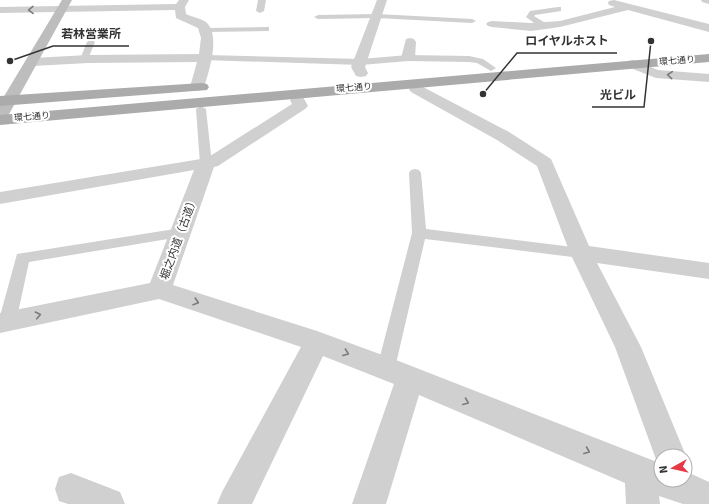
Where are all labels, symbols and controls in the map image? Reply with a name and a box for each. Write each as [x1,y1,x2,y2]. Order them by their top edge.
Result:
one-way arrow [28,6,34,14]
callout: 若林営業所 [53,22,129,46]
text: 若林営業所 [61,27,121,42]
callout: ロイヤルホスト [517,29,617,53]
text: ロイヤルホスト [525,34,609,49]
street label: 環七通り [659,54,695,68]
one-way arrow [667,71,673,80]
street label: 環七通り [336,81,372,95]
callout: 光ビル [592,83,644,107]
text: 光ビル [600,88,636,103]
street label: 環七通り [14,110,50,124]
street label: 堀之内道（古道） [158,194,200,282]
one-way arrow [193,297,200,306]
one-way arrow [35,311,41,320]
one-way arrow [342,349,349,357]
one-way arrow [463,397,470,405]
one-way arrow [582,446,590,454]
north arrow [653,448,693,488]
text: N [657,465,671,474]

